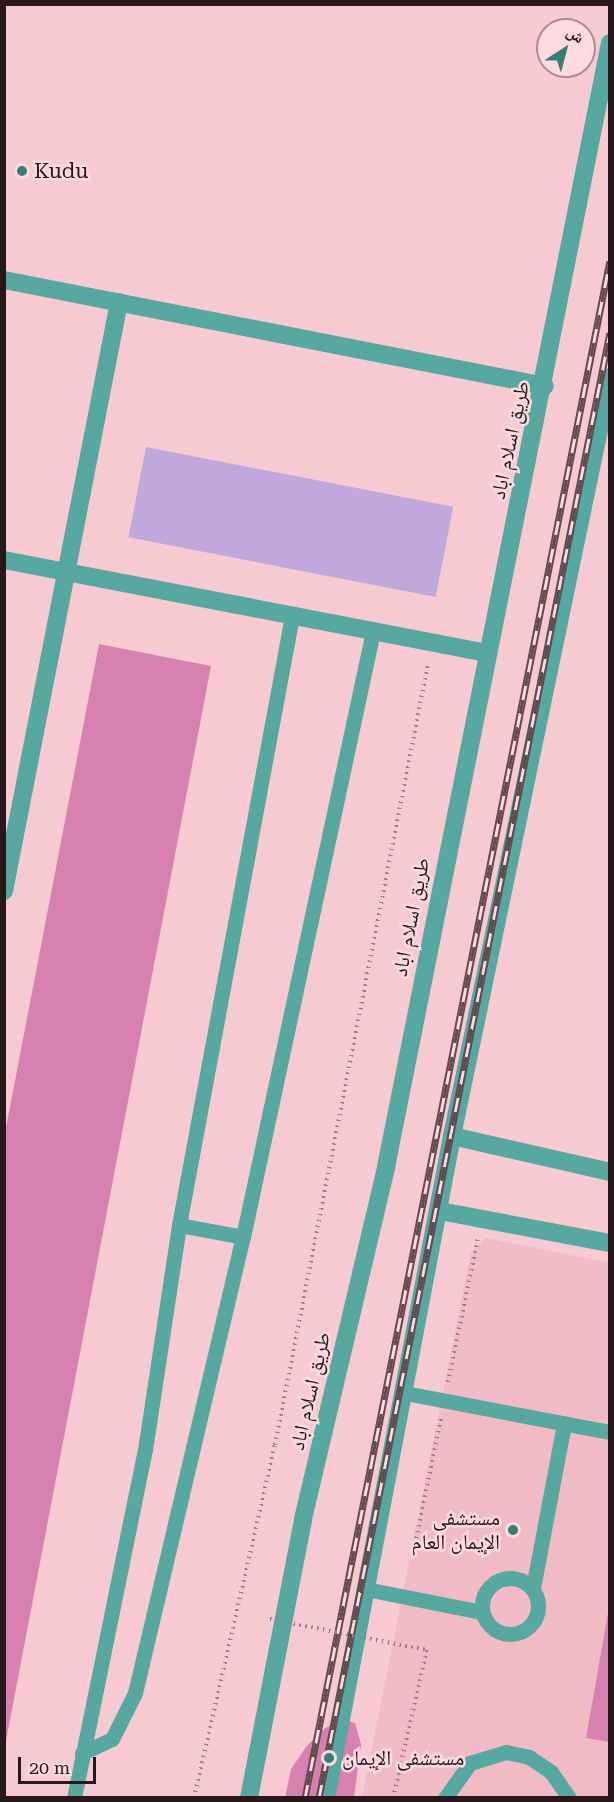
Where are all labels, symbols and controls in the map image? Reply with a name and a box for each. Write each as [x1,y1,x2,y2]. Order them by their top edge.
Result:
north arrow [536,18,596,78]
text: ش [563,22,588,47]
place label: Kudu [34,158,88,184]
marker: Kudu [15,164,29,178]
street label: طريق اسلام اباد [485,379,535,501]
street label: طريق اسلام اباد [387,856,435,978]
street label: طريق اسلام اباد [284,1330,336,1452]
place label: مستشفى الإيمان العام [412,1505,500,1555]
marker: مستشفى الإيمان العام [504,1521,522,1539]
scale bar [21,1745,99,1783]
place label: مستشفى الإيمان [342,1745,464,1771]
marker: مستشفى الإيمان [320,1749,338,1767]
text: 20 m [29,1757,70,1778]

